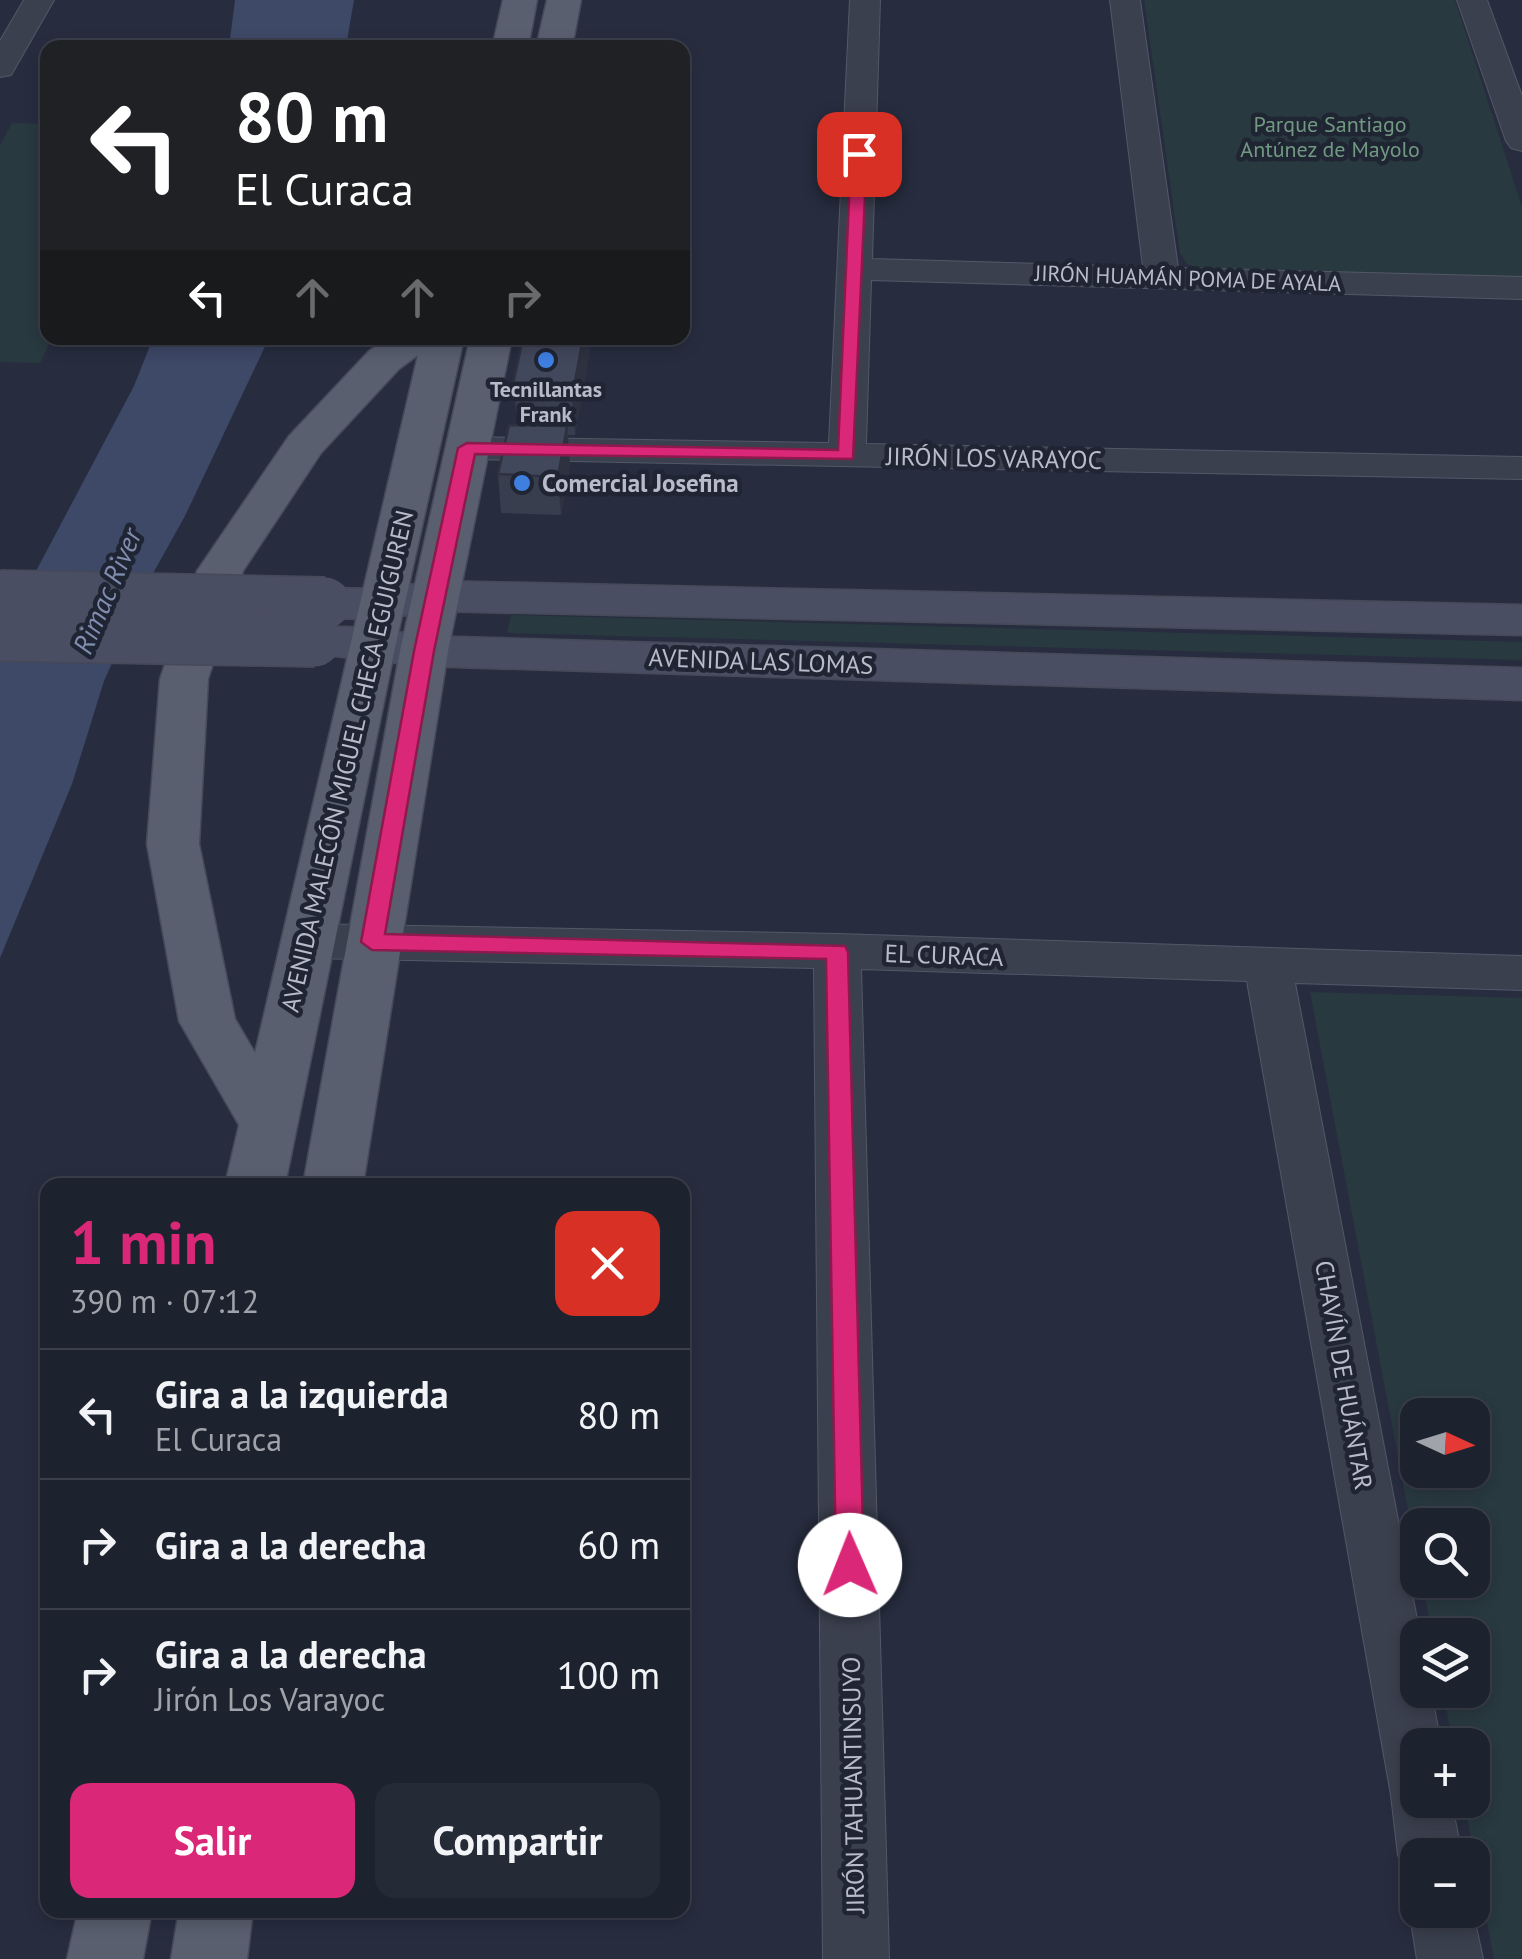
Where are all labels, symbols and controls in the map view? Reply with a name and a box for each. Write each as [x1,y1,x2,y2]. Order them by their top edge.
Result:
text: 80 m [235,71,388,161]
icon: left [70,80,200,210]
park label: Parque Santiago Antúnez de Mayolo [1240,110,1420,163]
pin [817,112,902,197]
icon: arrive [832,127,887,182]
text: El Curaca [235,159,414,217]
street label: JIRÓN HUAMÁN POMA DE AYALA [1033,259,1342,297]
icon: left [180,270,235,325]
icon: ahead [285,270,340,325]
icon: ahead [390,270,445,325]
icon: right [495,270,550,325]
marker: Tecnillantas Frank [535,349,557,371]
place label: Tecnillantas Frank [490,375,602,428]
street label: JIRÓN LOS VARAYOC [885,440,1102,476]
place label: Comercial Josefina [542,467,739,499]
marker: Comercial Josefina [511,472,533,494]
street label: AVENIDA MALECÓN MIGUEL CHECA EGUIGUREN [274,507,420,1015]
water label: Rimac River [64,521,150,659]
street label: AVENIDA LAS LOMAS [648,641,874,681]
street label: EL CURACA [884,937,1004,973]
text: 1 min [70,1203,216,1281]
button: close [555,1211,660,1316]
street label: CHAVÍN DE HUÁNTAR [1308,1258,1380,1492]
text: 390 m · 07:12 [70,1280,259,1322]
text: Gira a la izquierda [155,1369,449,1418]
icon: left [70,1387,125,1442]
text: 80 m [578,1390,660,1439]
north arrow [1400,1398,1490,1488]
map controls [1400,1398,1490,1928]
text: El Curaca [155,1418,282,1460]
button: search [1400,1508,1490,1598]
position arrow [798,1513,902,1617]
icon: right [70,1517,125,1572]
text: Gira a la derecha [155,1520,427,1569]
text: 60 m [578,1520,660,1569]
button: layers [1400,1618,1490,1708]
text: Gira a la derecha [155,1629,427,1678]
icon: right [70,1647,125,1702]
text: 100 m [557,1650,660,1699]
street label: JIRÓN TAHUANTINSUYO [835,1656,871,1915]
text: Jirón Los Varayoc [155,1678,385,1720]
button: + [1400,1728,1490,1818]
button: Salir [70,1783,355,1898]
button: Compartir [375,1783,660,1898]
button: − [1400,1838,1490,1928]

